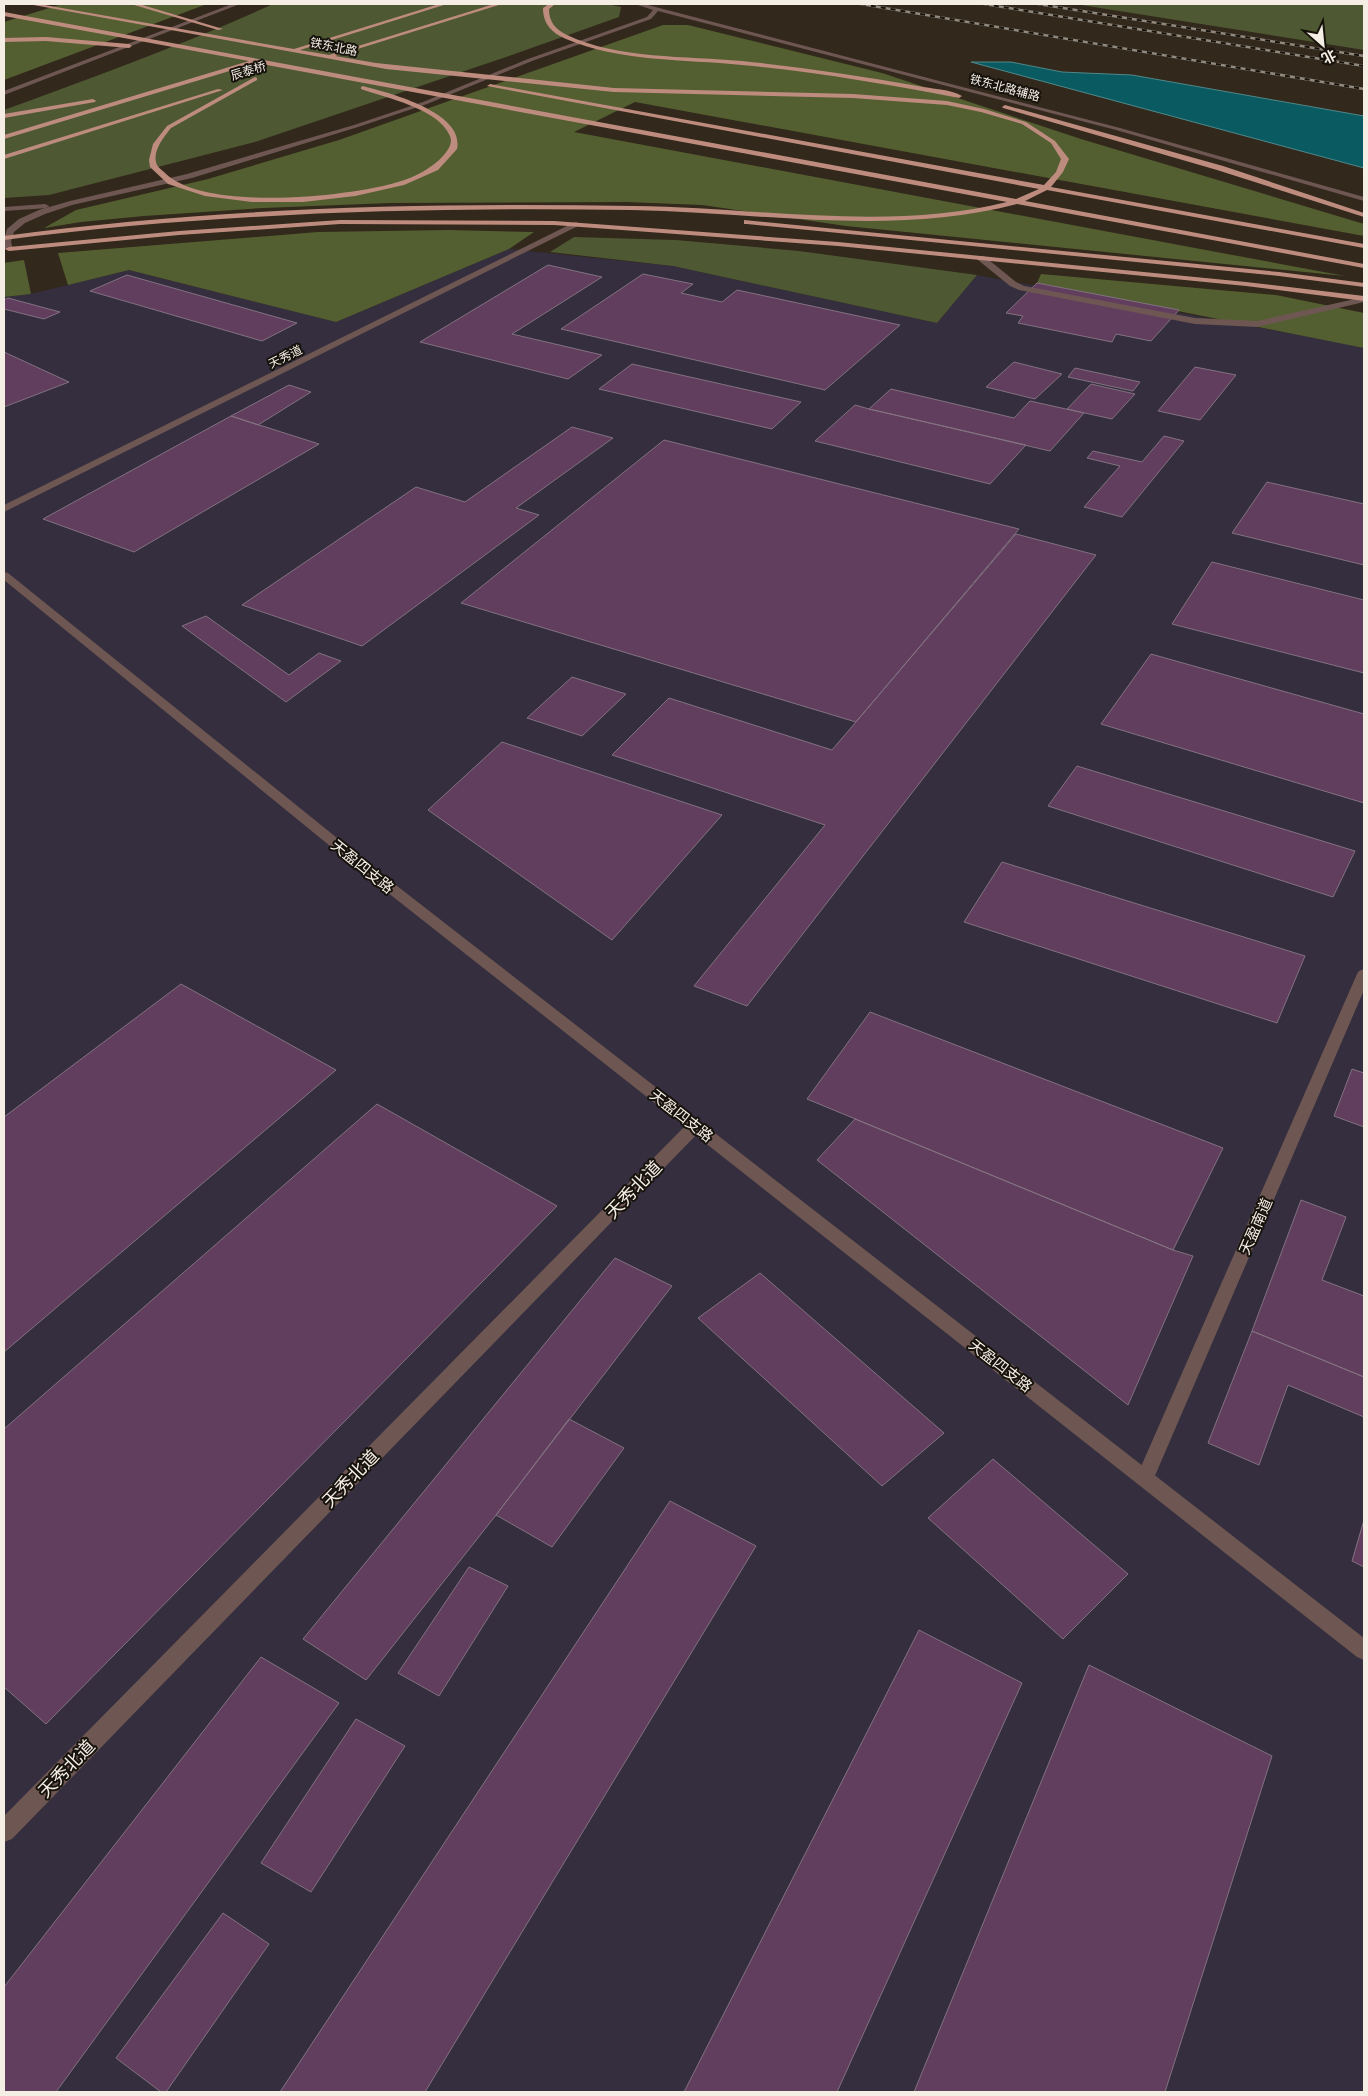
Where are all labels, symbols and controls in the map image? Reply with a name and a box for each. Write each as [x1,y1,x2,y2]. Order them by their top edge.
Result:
north arrow [1298,20,1348,70]
street label: 铁东北路 [309,35,359,57]
text: 北 [1319,46,1339,68]
street label: 辰泰桥 [229,58,267,82]
street label: 铁东北路辅路 [968,71,1042,103]
street label: 天秀道 [266,342,304,370]
street label: 天盈四支路 [328,835,398,897]
street label: 天盈四支路 [647,1085,717,1145]
street label: 天秀北道 [600,1155,666,1223]
street label: 天盈南道 [1235,1195,1275,1257]
street label: 天盈四支路 [966,1335,1036,1395]
street label: 天秀北道 [317,1444,383,1512]
street label: 天秀北道 [33,1734,99,1802]

